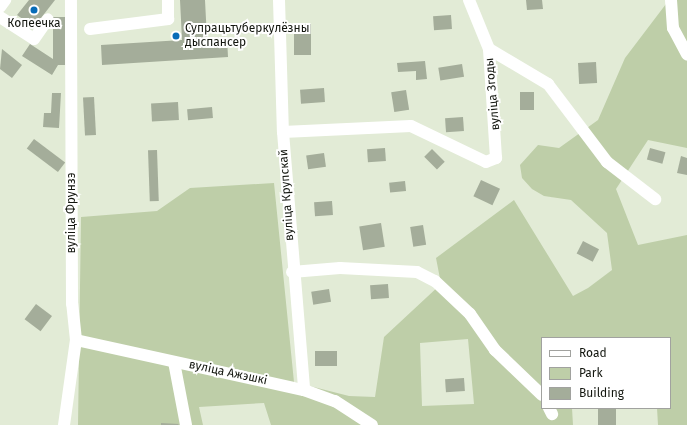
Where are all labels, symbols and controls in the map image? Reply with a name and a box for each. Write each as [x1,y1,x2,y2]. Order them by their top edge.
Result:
marker: Копеечка [29,5,39,15]
place label: Копеечка [7,17,61,31]
place label: Супрацьтуберкулёзны дыспансер [185,22,309,50]
marker: Супрацьтуберкулёзны дыспансер [170,30,182,42]
street label: вуліца Згоды [483,57,503,131]
street label: вуліца Крупскай [277,149,297,241]
street label: вуліца Фрунзэ [65,173,79,253]
legend [541,337,671,409]
text: Road [579,346,607,360]
street label: вуліца Ажэшкі [187,358,269,388]
text: Park [579,366,603,380]
text: Building [579,386,624,400]

